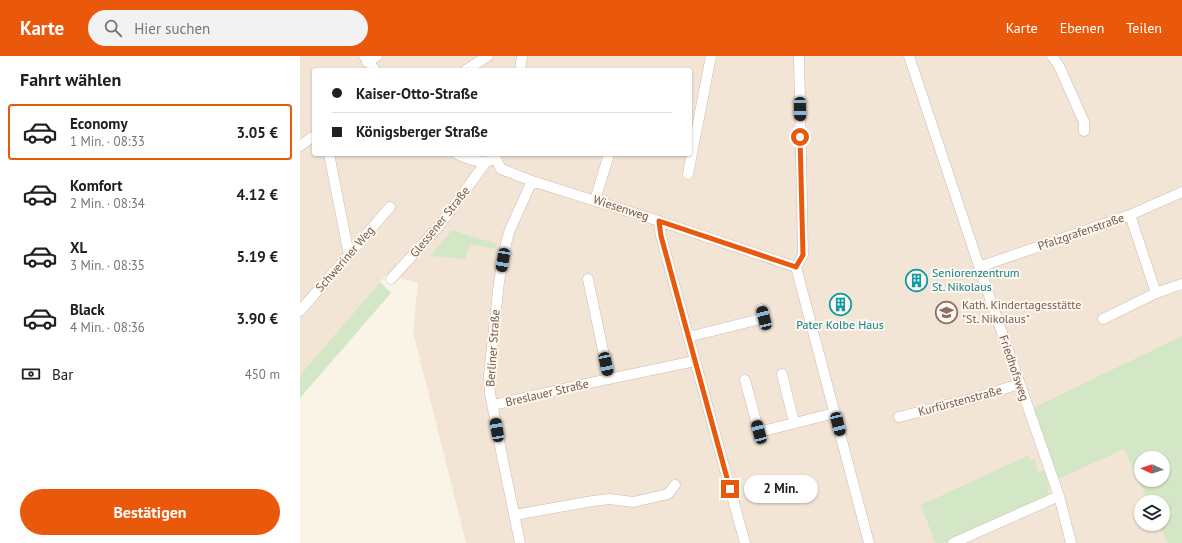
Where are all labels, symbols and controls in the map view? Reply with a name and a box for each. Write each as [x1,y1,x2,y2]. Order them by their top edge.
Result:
search box [88,10,368,46]
text: Karte [20,16,64,40]
icon: search [102,17,124,39]
text: Hier suchen [134,19,210,38]
text: Karte [1006,19,1038,37]
text: Ebenen [1060,19,1104,37]
text: Teilen [1126,19,1162,37]
text: Fahrt wählen [20,68,121,91]
text: Kaiser-Otto-Straße [356,84,478,103]
car [794,97,806,121]
icon: car [22,114,58,150]
text: Economy [70,114,128,133]
text: Königsberger Straße [356,122,488,141]
text: 3.05 € [236,123,278,142]
route start [791,128,809,146]
text: 1 Min. · 08:33 [70,133,145,150]
icon: car [22,176,58,212]
text: Komfort [70,176,122,195]
street label: Glessener Straße [406,183,473,260]
text: 4.12 € [236,185,278,204]
street label: Wiesenweg [591,191,651,224]
text: 2 Min. · 08:34 [70,195,145,212]
street label: Pfalzgrafenstraße [1036,210,1126,253]
street label: Schweriner Weg [312,223,377,295]
icon: car [22,238,58,274]
text: XL [70,238,87,257]
text: 5.19 € [236,247,278,266]
car [495,247,511,273]
text: 3 Min. · 08:35 [70,257,145,274]
place label: Seniorenzentrum St. Nikolaus [932,265,1020,294]
building icon: Seniorenzentrum St. Nikolaus [903,267,929,293]
building icon: Pater Kolbe Haus [827,291,853,317]
place label: Kath. Kindertagesstätte "St. Nikolaus" [962,297,1081,326]
school or university icon: Kath. Kindertagesstätte "St. Nikolaus" [933,299,959,325]
icon: car [22,300,58,336]
text: Black [70,300,105,319]
car [755,305,773,331]
text: 3.90 € [236,309,278,328]
street label: Berliner Straße [482,309,503,387]
place label: Pater Kolbe Haus [796,317,884,332]
text: 4 Min. · 08:36 [70,319,145,336]
street label: Friedhofsweg [996,333,1033,403]
car [598,351,614,377]
icon: cash [20,363,42,385]
text: Bar [52,365,73,384]
text: 450 m [245,366,280,383]
street label: Breslauer Straße [504,376,590,409]
street label: Kurfürstenstraße [916,382,1003,419]
car [829,411,847,437]
car [489,417,505,443]
car [750,419,768,445]
north arrow [1134,451,1170,487]
map controls [1134,451,1170,531]
callout: 2 Min. [744,475,818,503]
route end [721,480,739,498]
text: 2 Min. [764,480,798,497]
button: Bestätigen [20,489,280,535]
button: layers [1134,495,1170,531]

